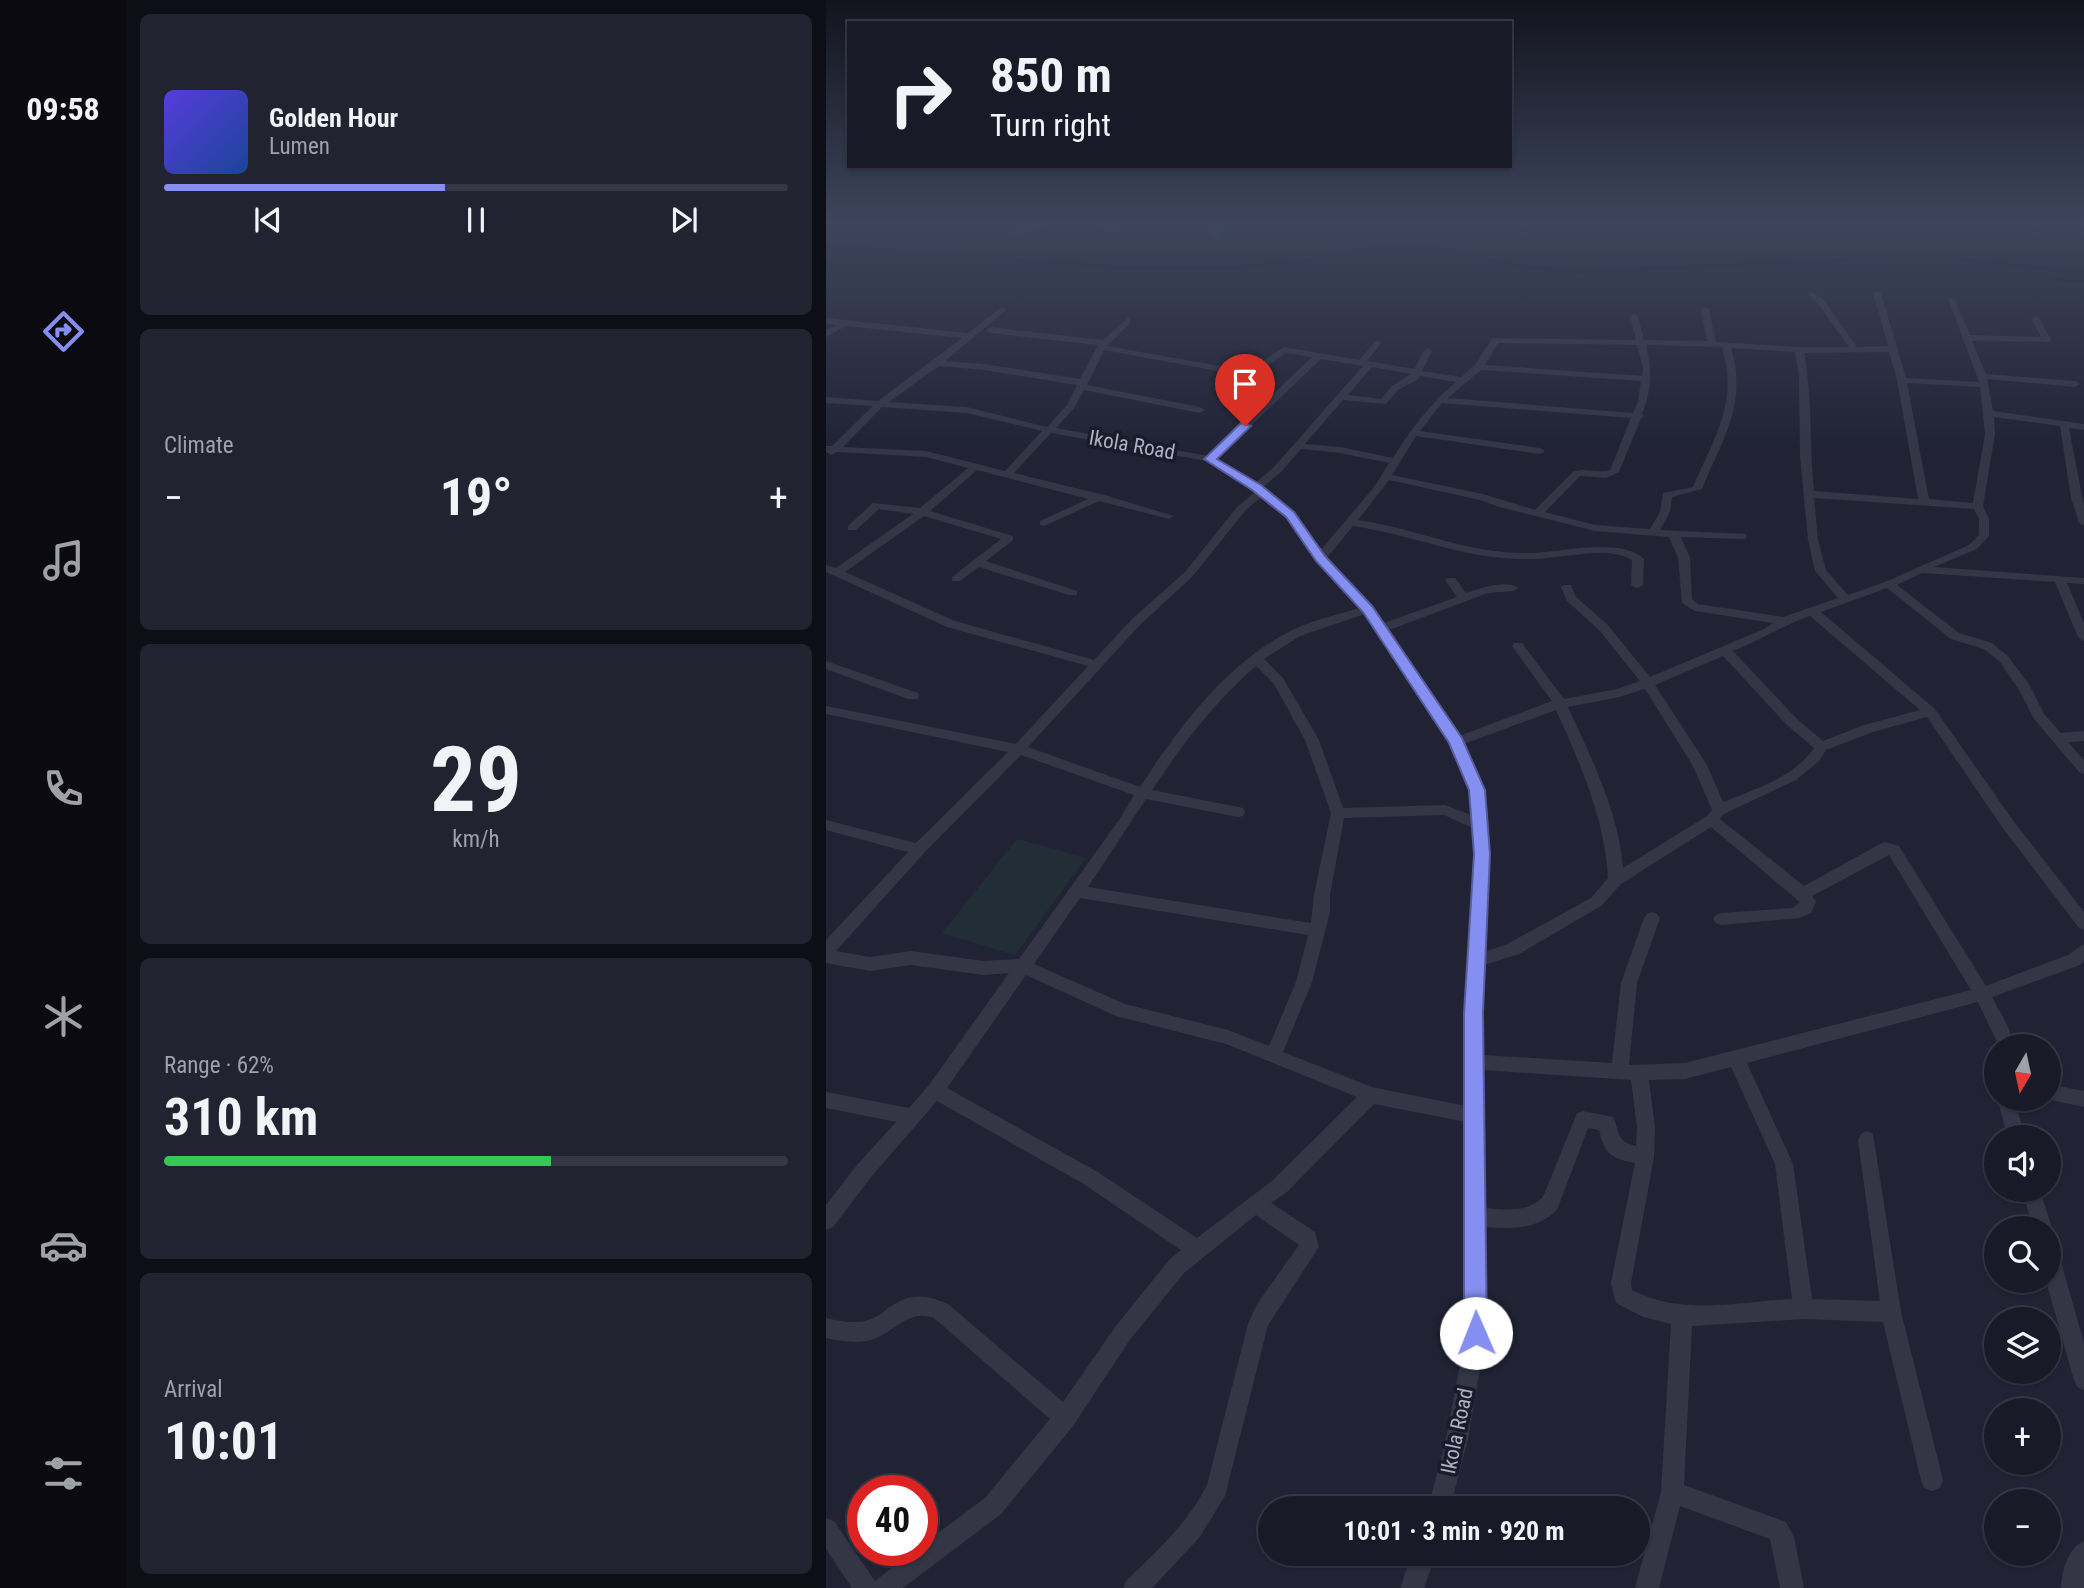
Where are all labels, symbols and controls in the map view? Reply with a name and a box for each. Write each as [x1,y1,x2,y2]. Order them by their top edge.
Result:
text: 850 m [990,47,1112,104]
icon: right [875,49,966,140]
text: 09:58 [26,90,100,128]
text: Golden Hour [269,103,398,133]
text: Turn right [990,106,1111,144]
text: Lumen [269,133,330,160]
icon: previous [249,201,287,239]
icon: pause [457,201,495,239]
icon: next [665,201,703,239]
icon: directions [39,307,88,356]
pin [1215,354,1275,426]
icon: arrive [1226,365,1264,403]
street label: Ikola Road [1087,426,1177,464]
text: Climate [164,432,234,459]
text: 19° [440,467,512,528]
text: − [164,476,183,520]
text: + [769,476,788,520]
icon: music [39,536,88,585]
text: 29 [430,727,522,833]
icon: phone [39,764,88,813]
text: km/h [452,826,500,853]
icon: climate [39,992,88,1041]
north arrow [1984,1034,2062,1111]
map controls [1984,1034,2061,1566]
text: Range · 62% [164,1052,274,1079]
text: 310 km [164,1087,318,1148]
button: sound [1984,1125,2061,1202]
button: search [1984,1216,2061,1293]
icon: car [39,1221,88,1270]
position arrow [1439,1296,1513,1370]
button: layers [1984,1307,2061,1384]
text: Arrival [164,1376,223,1403]
street label: Ikola Road [1436,1386,1478,1476]
button: + [1984,1398,2061,1475]
text: 10:01 [164,1411,283,1472]
icon: filters [39,1449,88,1498]
speed limit sign: 40 [847,1475,938,1566]
button: − [1984,1489,2061,1566]
text: 10:01 · 3 min · 920 m [1344,1516,1564,1546]

